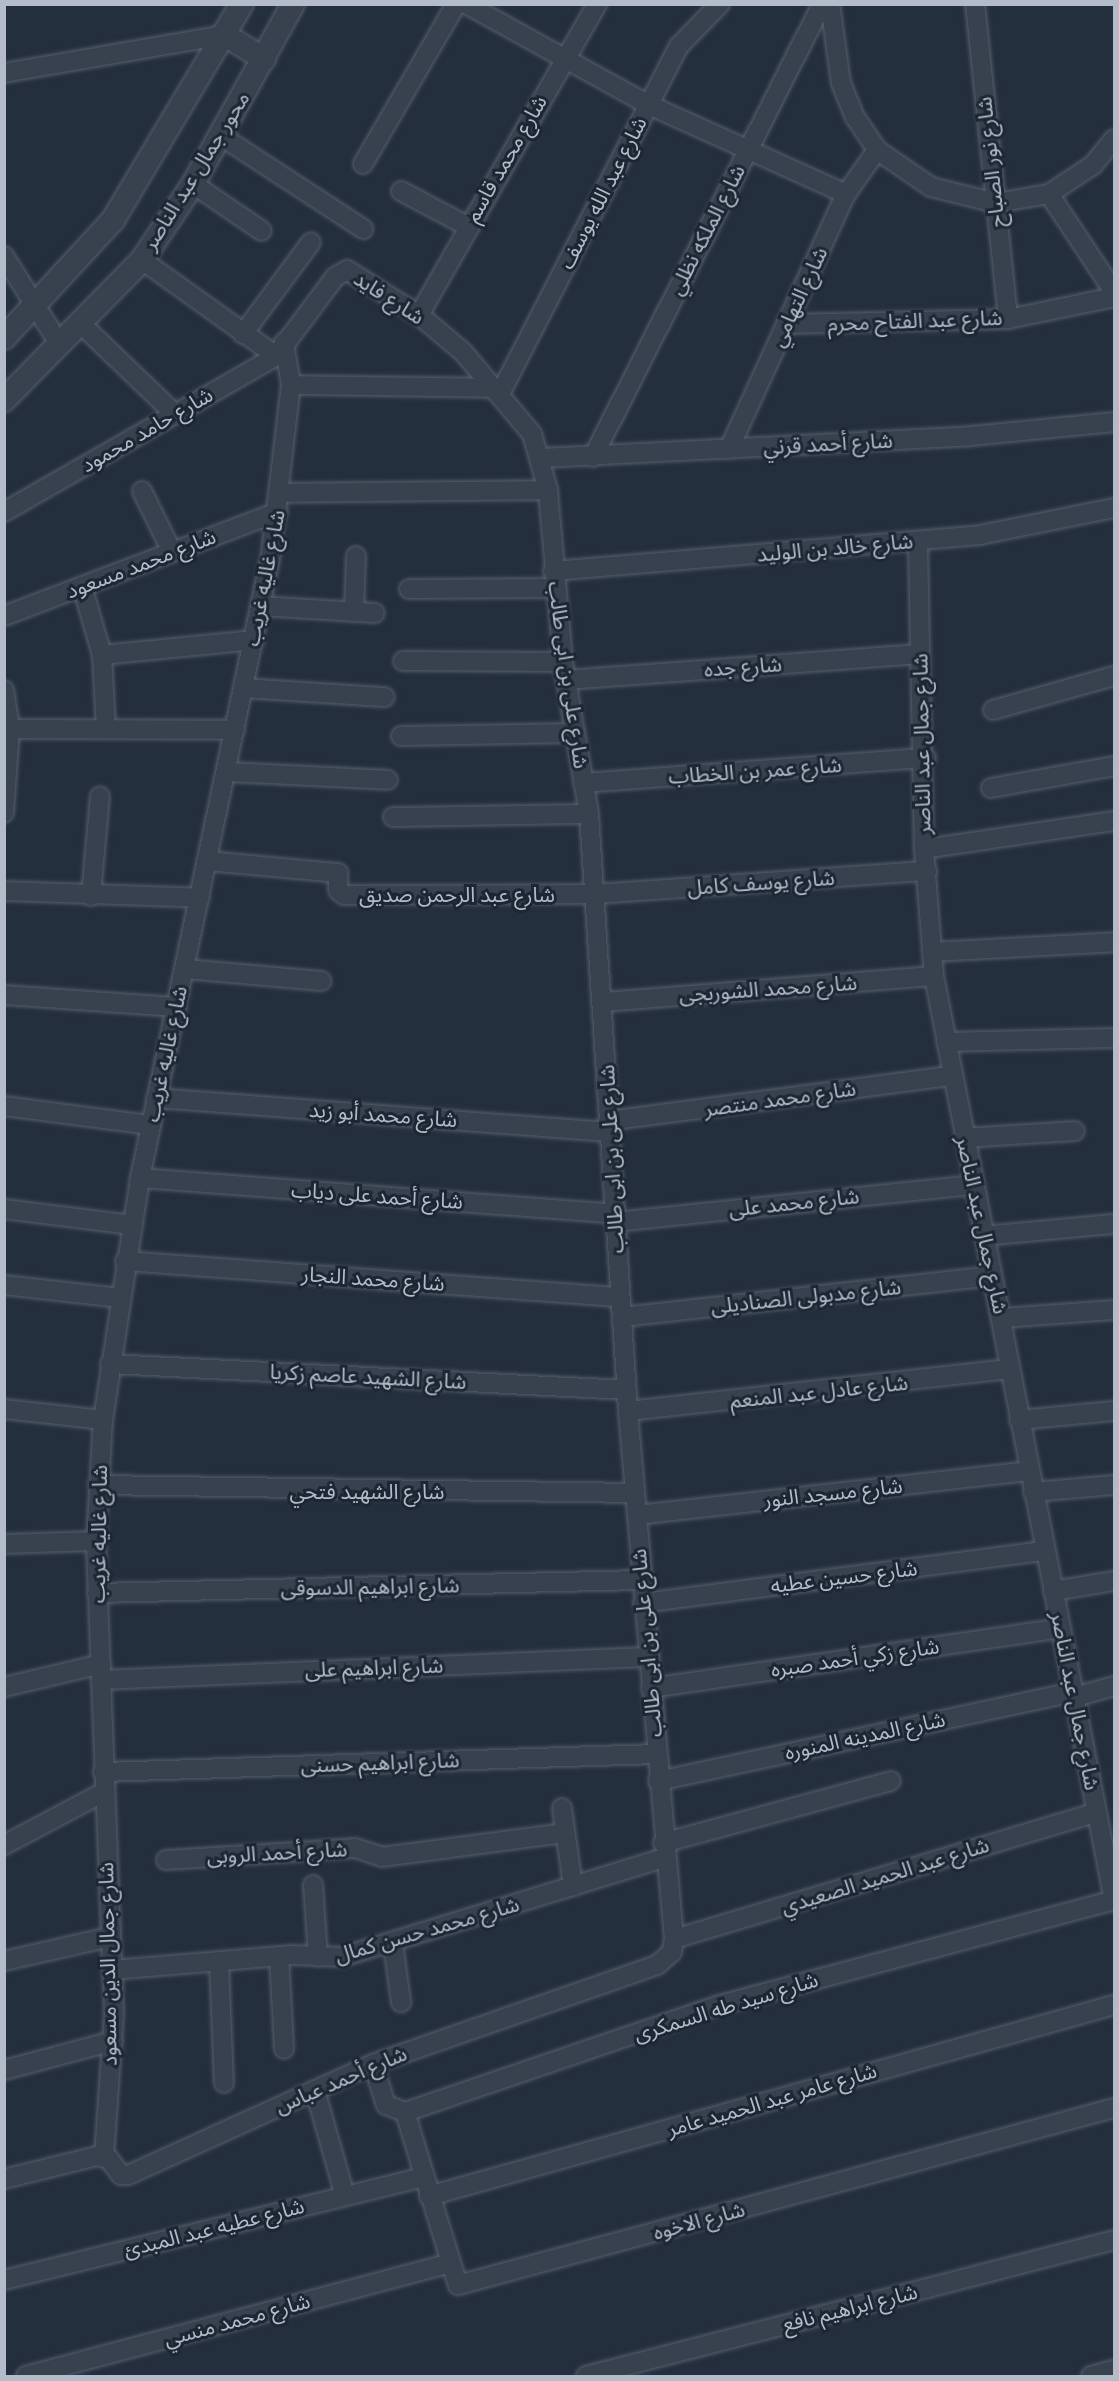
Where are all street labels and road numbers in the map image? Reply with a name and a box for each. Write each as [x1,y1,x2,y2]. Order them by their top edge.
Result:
street label: محور جمال عبد الناصر [137,87,255,255]
street label: شارع محمد قاسم [459,91,553,227]
street label: شارع نور الصباح [972,95,1010,229]
street label: شارع عبد الله يوسف [554,113,652,273]
street label: شارع الملكه نظلي [663,161,751,299]
street label: شارع التهامي [765,243,833,351]
street label: شارع فايد [349,266,429,330]
street label: شارع عبد الفتاح محرم [827,305,1003,337]
street label: شارع حامد محمود [77,382,217,478]
street label: شارع أحمد قرني [763,428,893,460]
street label: شارع غاليه غريب [239,508,291,648]
street label: شارع محمد مسعود [63,524,219,604]
street label: شارع خالد بن الوليد [756,529,914,567]
street label: شارع على بن ابى طالب [542,580,594,770]
street label: شارع جده [703,652,783,682]
street label: شارع جمال عبد الناصر [908,653,936,835]
street label: شارع عمر بن الخطاب [668,752,842,790]
street label: شارع يوسف كامل [686,865,836,901]
street label: شارع عبد الرحمن صديق [359,882,555,908]
street label: شارع محمد الشوربجى [678,970,858,1008]
street label: شارع غاليه غريب [139,984,193,1124]
street label: شارع على بن ابى طالب [594,1064,630,1254]
street label: شارع محمد منتصر [703,1076,857,1122]
street label: شارع محمد أبو زيد [308,1097,458,1133]
street label: شارع جمال عبد الناصر [951,1134,1013,1316]
street label: شارع أحمد على دياب [290,1177,464,1215]
street label: شارع محمد على [728,1184,860,1222]
street label: شارع محمد النجار [301,1261,445,1297]
street label: شارع مدبولى الصناديلى [710,1274,902,1320]
street label: شارع الشهيد عاصم زكريا [269,1359,467,1395]
street label: شارع عادل عبد المنعم [729,1370,909,1414]
street label: شارع غاليه غريب [85,1465,113,1603]
street label: شارع مسجد النور [762,1473,904,1513]
street label: شارع الشهيد فتحي [290,1479,444,1505]
street label: شارع على بن ابى طالب [626,1548,668,1738]
street label: شارع حسين عطيه [769,1555,919,1599]
street label: شارع ابراهيم الدسوقى [280,1573,460,1601]
street label: شارع جمال عبد الناصر [1045,1610,1105,1792]
street label: شارع زكي أحمد صبره [769,1634,941,1682]
street label: شارع ابراهيم على [304,1653,444,1683]
street label: شارع المدينه المنوره [782,1707,948,1765]
street label: شارع ابراهيم حسنى [300,1748,460,1778]
street label: شارع عبد الحميد الصعيدي [778,1832,992,1920]
street label: شارع أحمد الروبى [206,1837,348,1869]
street label: شارع جمال الدين مسعود [94,1862,122,2066]
street label: شارع محمد حسن كمال [332,1892,522,1968]
street label: شارع سيد طه السمكرى [631,1967,821,2047]
street label: شارع أحمد عباس [271,2041,411,2119]
street label: شارع عامر عبد الحميد عامر [664,2058,880,2142]
street label: شارع عطيه عبد المبدئ [121,2193,307,2263]
street label: شارع الاخوه [650,2197,748,2245]
street label: شارع ابراهيم نافع [780,2279,920,2337]
street label: شارع محمد منسي [161,2288,313,2352]

